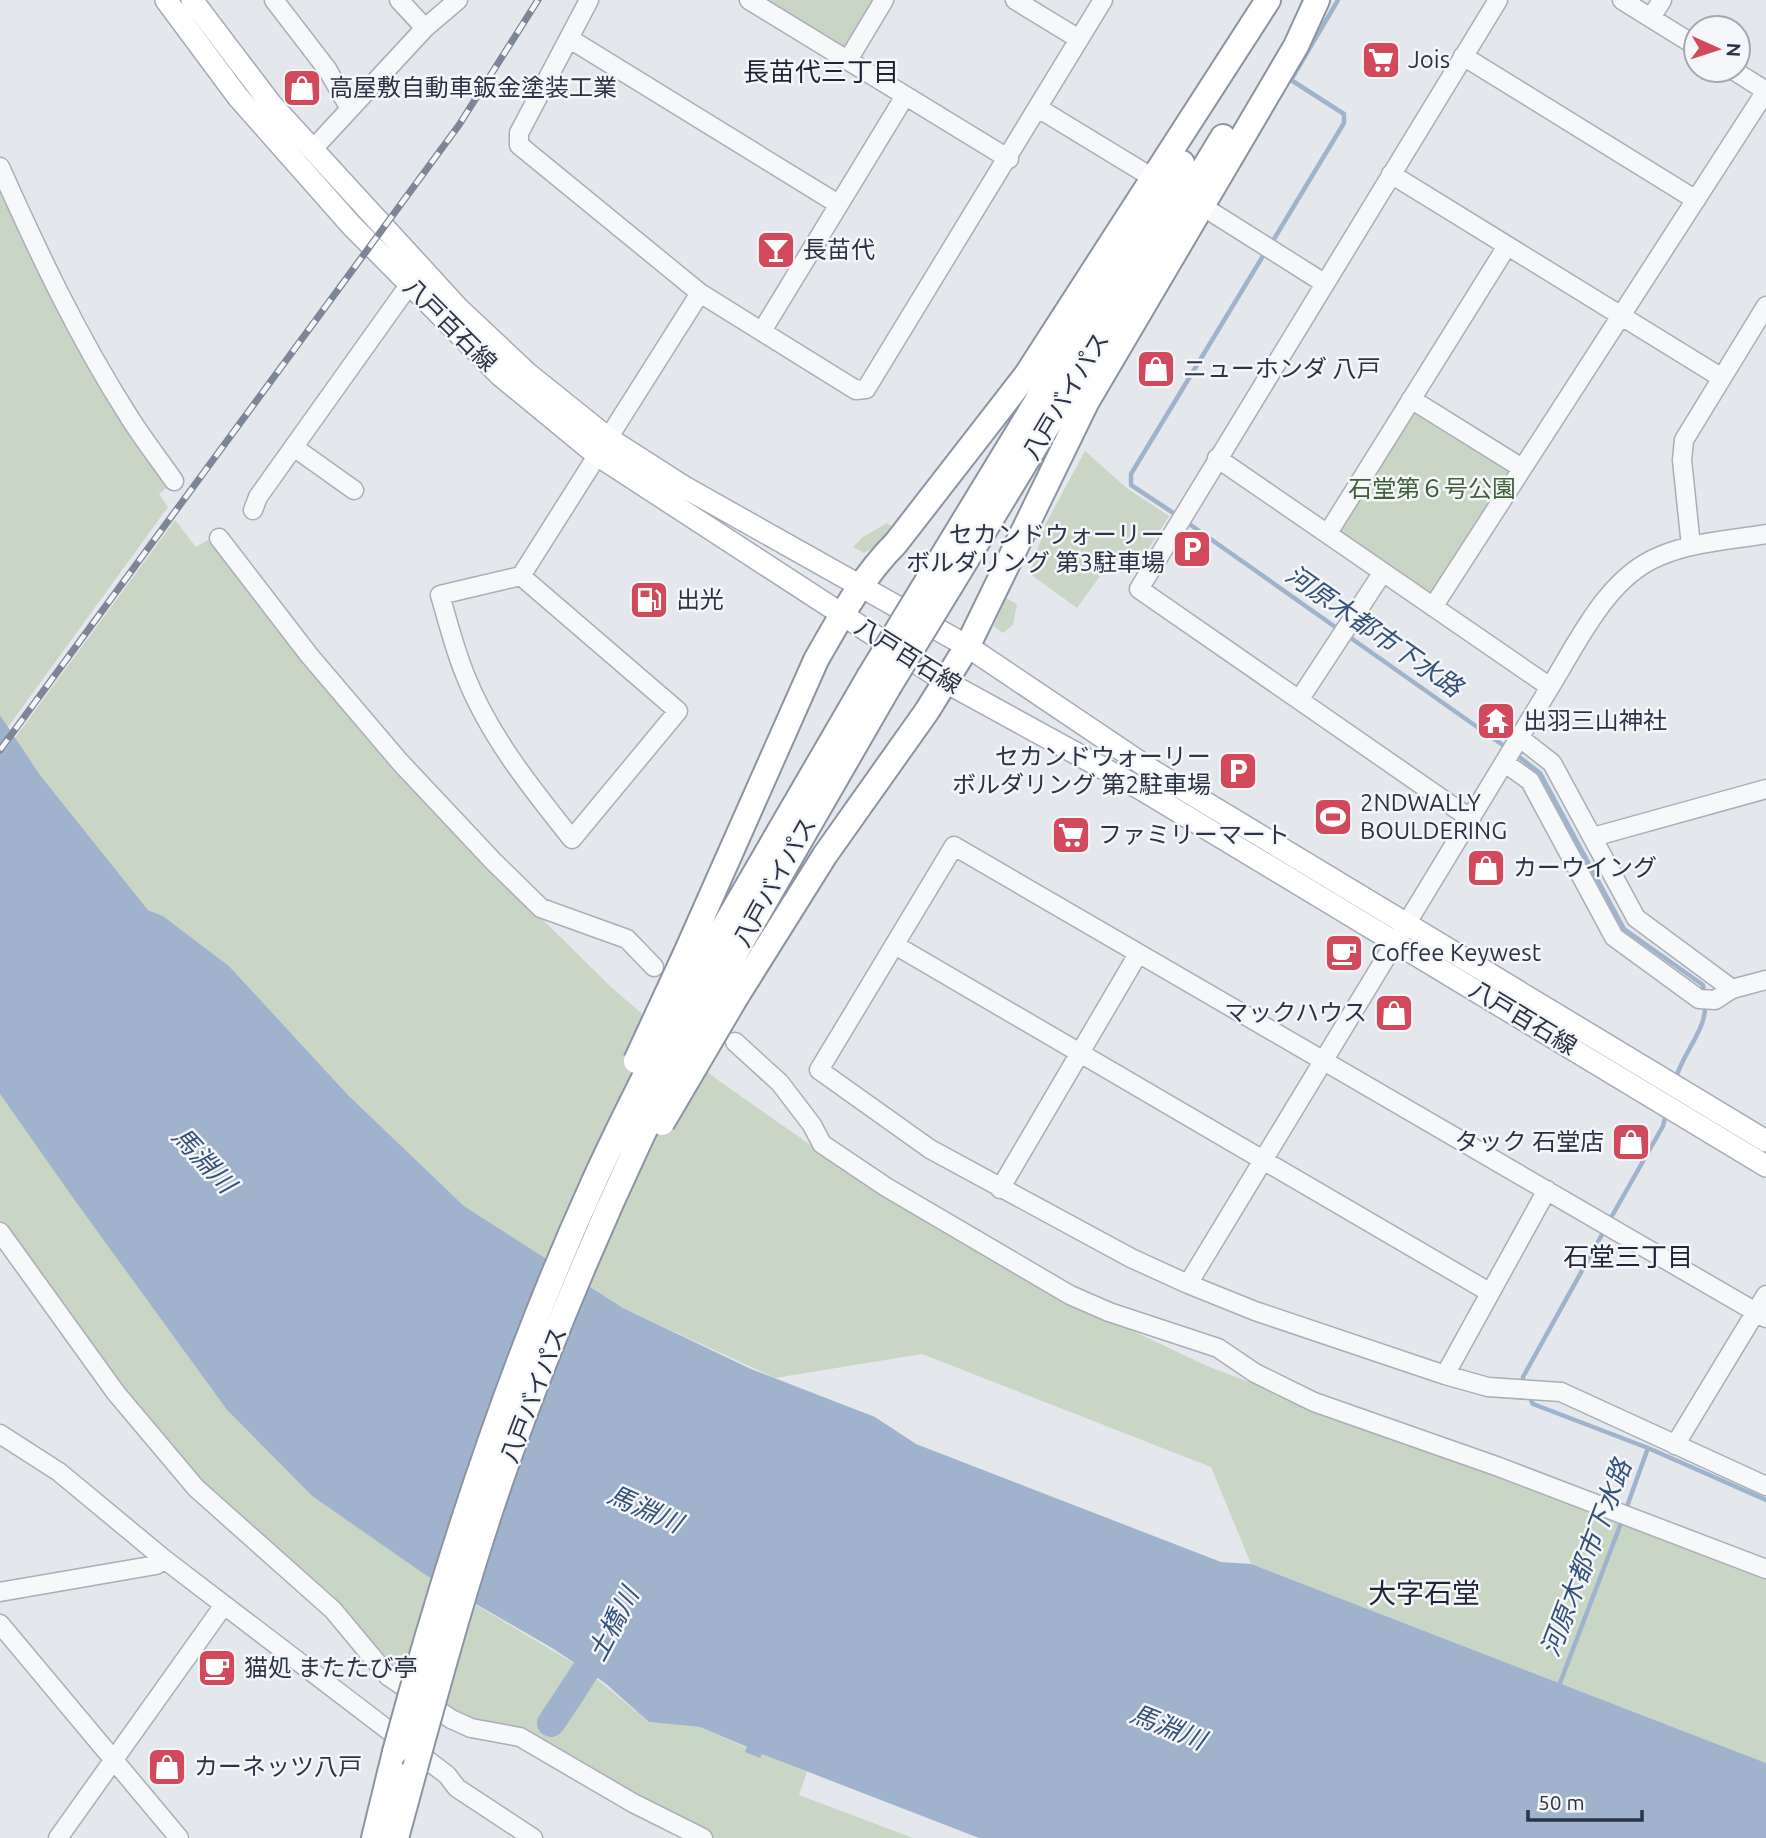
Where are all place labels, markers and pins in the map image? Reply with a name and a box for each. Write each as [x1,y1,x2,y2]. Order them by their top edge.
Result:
supermarket icon: Jois [1360,39,1402,81]
place label: Jois [1408,46,1450,73]
shop icon: 高屋敷自動車鈑金塗装工業 [281,67,323,109]
place label: 高屋敷自動車鈑金塗装工業 [329,74,617,101]
bar icon: 長苗代 [755,229,797,271]
place label: 長苗代 [803,236,875,263]
shop icon: ニューホンダ 八戸 [1135,348,1177,390]
place label: ニューホンダ 八戸 [1183,355,1381,382]
place label: セカンドウォーリー ボルダリング 第3駐車場 [906,521,1165,576]
parking icon: セカンドウォーリー ボルダリング 第3駐車場 [1171,528,1213,570]
fuel station icon: 出光 [628,579,670,621]
place label: 出光 [676,586,724,613]
temple icon: 出羽三山神社 [1475,700,1517,742]
place label: 出羽三山神社 [1523,707,1667,734]
place label: セカンドウォーリー ボルダリング 第2駐車場 [952,743,1211,798]
parking icon: セカンドウォーリー ボルダリング 第2駐車場 [1217,750,1259,792]
place label: 2NDWALLY BOULDERING [1360,789,1507,844]
sports icon: 2NDWALLY BOULDERING [1312,796,1354,838]
supermarket icon: ファミリーマート [1050,814,1092,856]
place label: ファミリーマート [1098,821,1290,848]
shop icon: カーウイング [1465,847,1507,889]
place label: カーウイング [1513,854,1657,881]
cafe icon: Coffee Keywest [1323,932,1365,974]
place label: Coffee Keywest [1371,939,1542,966]
shop icon: マックハウス [1373,992,1415,1034]
place label: マックハウス [1224,999,1367,1026]
shop icon: タック 石堂店 [1610,1121,1652,1163]
place label: タック 石堂店 [1455,1128,1604,1155]
cafe icon: 猫処 またたび亭 [196,1647,238,1689]
place label: 猫処 またたび亭 [244,1654,418,1681]
shop icon: カーネッツ八戸 [146,1746,188,1788]
place label: カーネッツ八戸 [194,1753,362,1780]

